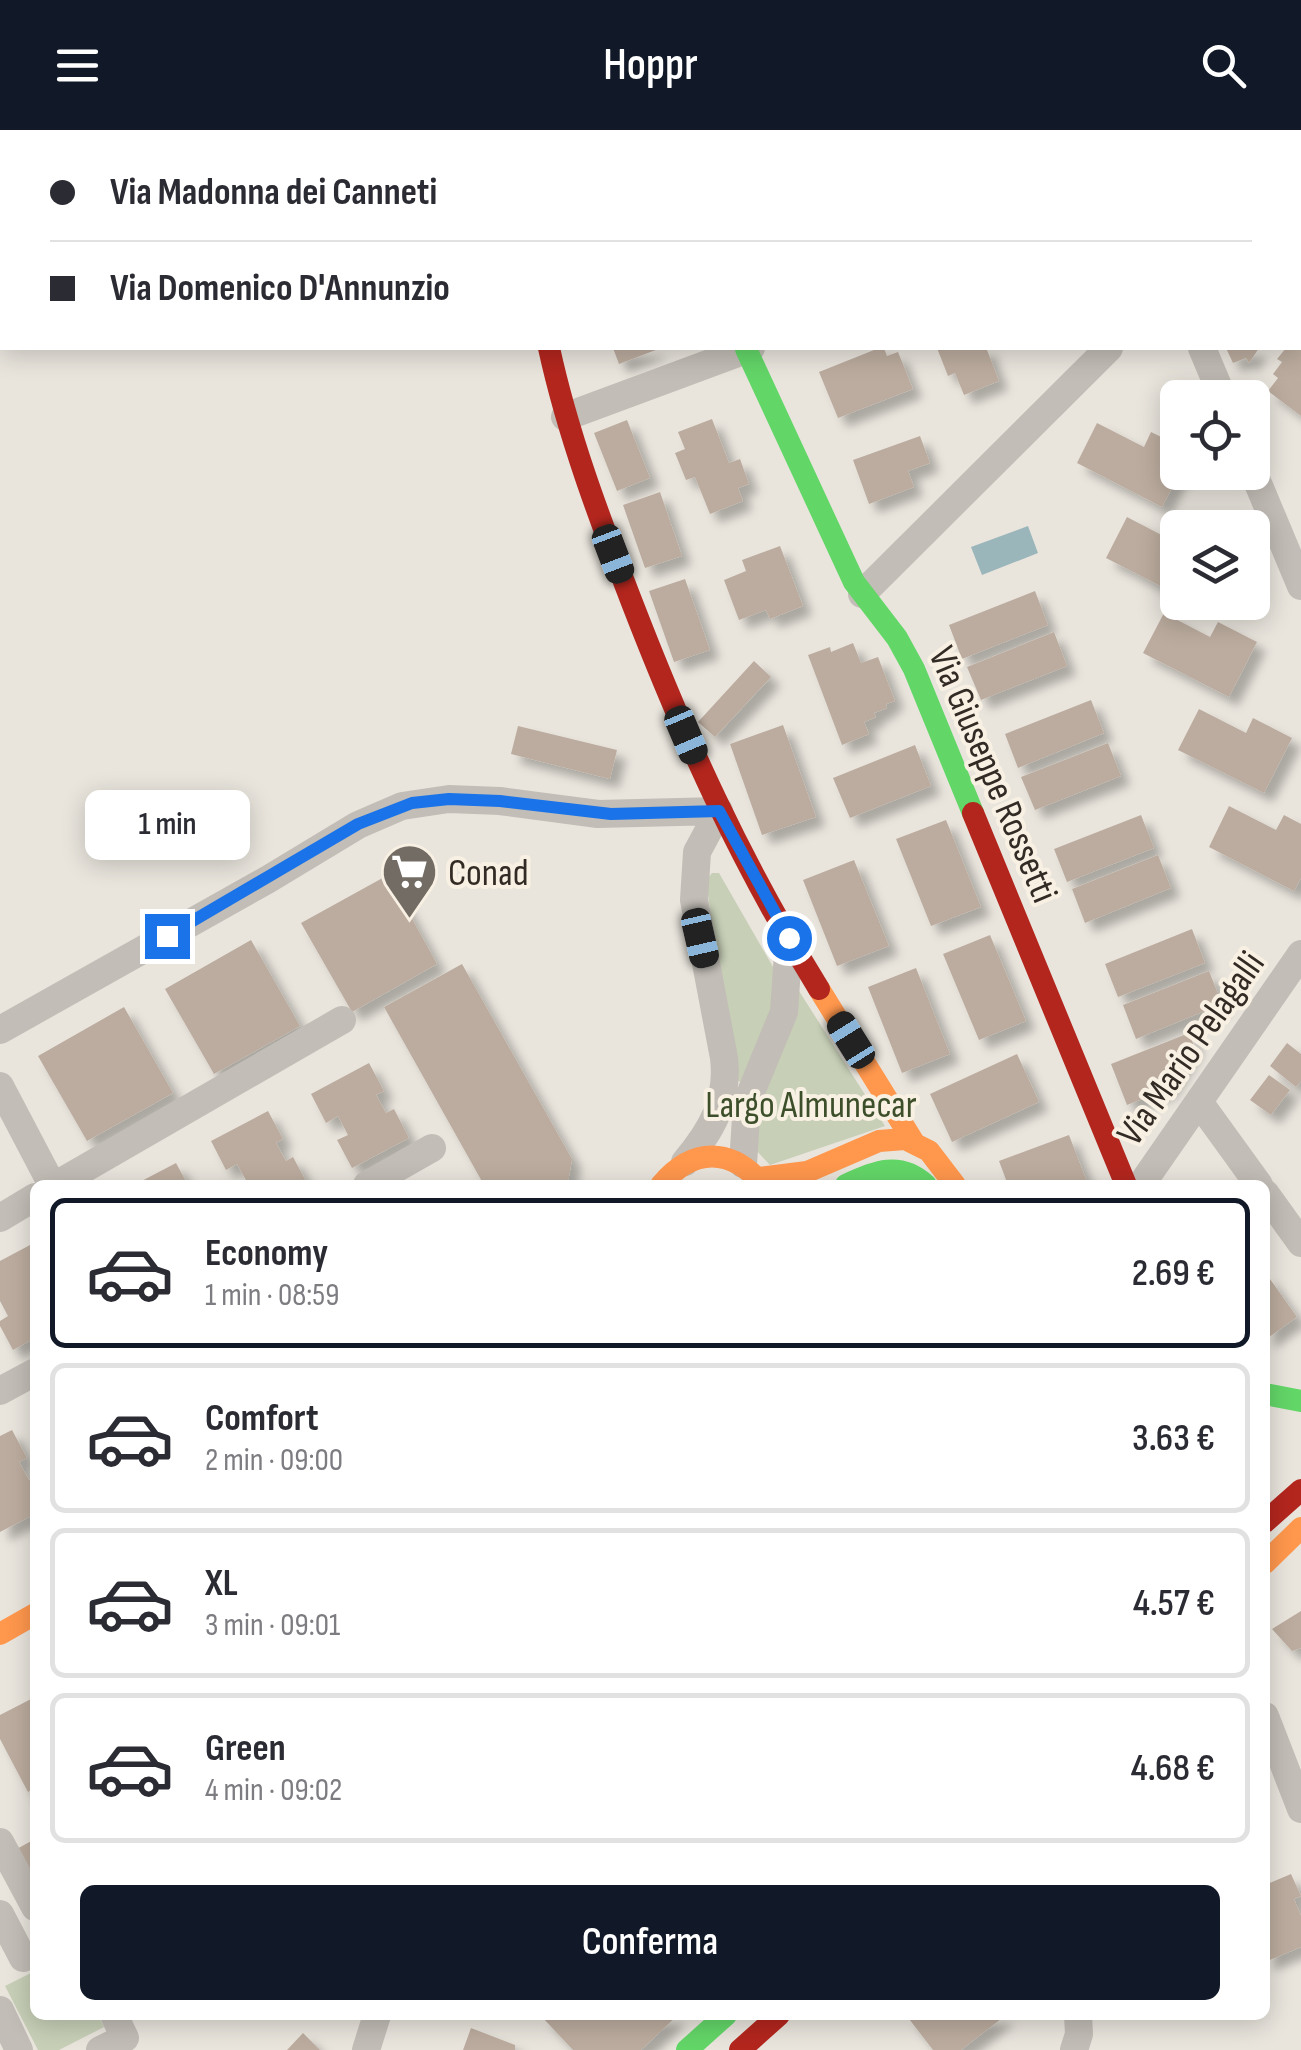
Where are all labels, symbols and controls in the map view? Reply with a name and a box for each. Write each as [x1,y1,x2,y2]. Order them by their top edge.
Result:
icon: menu [50,38,105,93]
text: Hoppr [603,38,698,93]
icon: search [1196,38,1251,93]
text: Via Madonna dei Canneti [110,170,437,215]
text: Via Domenico D'Annunzio [110,266,450,311]
map controls [1160,380,1270,620]
button: locate [1160,380,1270,490]
button: layers [1160,510,1270,620]
car [588,521,638,587]
street label: Via Giuseppe Rossetti [918,640,1067,909]
car [660,702,712,768]
callout: 1 min [84,791,250,861]
text: 1 min [138,805,197,844]
supermarket icon: Conad [379,842,439,921]
place label: Conad [448,851,529,896]
car [679,905,721,971]
route end [145,914,190,959]
route start [767,916,812,961]
street label: Via Mario Pelagalli [1108,943,1275,1154]
car [822,1007,880,1073]
park label: Largo Almunecar [705,1083,917,1128]
icon: car [85,1228,175,1318]
text: Economy [205,1231,328,1276]
text: 2.69 € [1132,1251,1215,1296]
text: 1 min · 08:59 [205,1276,339,1315]
icon: car [85,1393,175,1483]
text: Comfort [205,1396,319,1441]
text: 3.63 € [1132,1416,1215,1461]
text: 2 min · 09:00 [205,1441,343,1480]
icon: car [85,1558,175,1648]
text: XL [205,1561,238,1606]
text: 4.57 € [1133,1581,1215,1626]
text: 3 min · 09:01 [205,1606,340,1645]
icon: car [85,1723,175,1813]
text: Green [205,1726,286,1771]
text: 4.68 € [1131,1746,1215,1791]
text: 4 min · 09:02 [205,1771,342,1810]
button: Conferma [80,1885,1220,2000]

